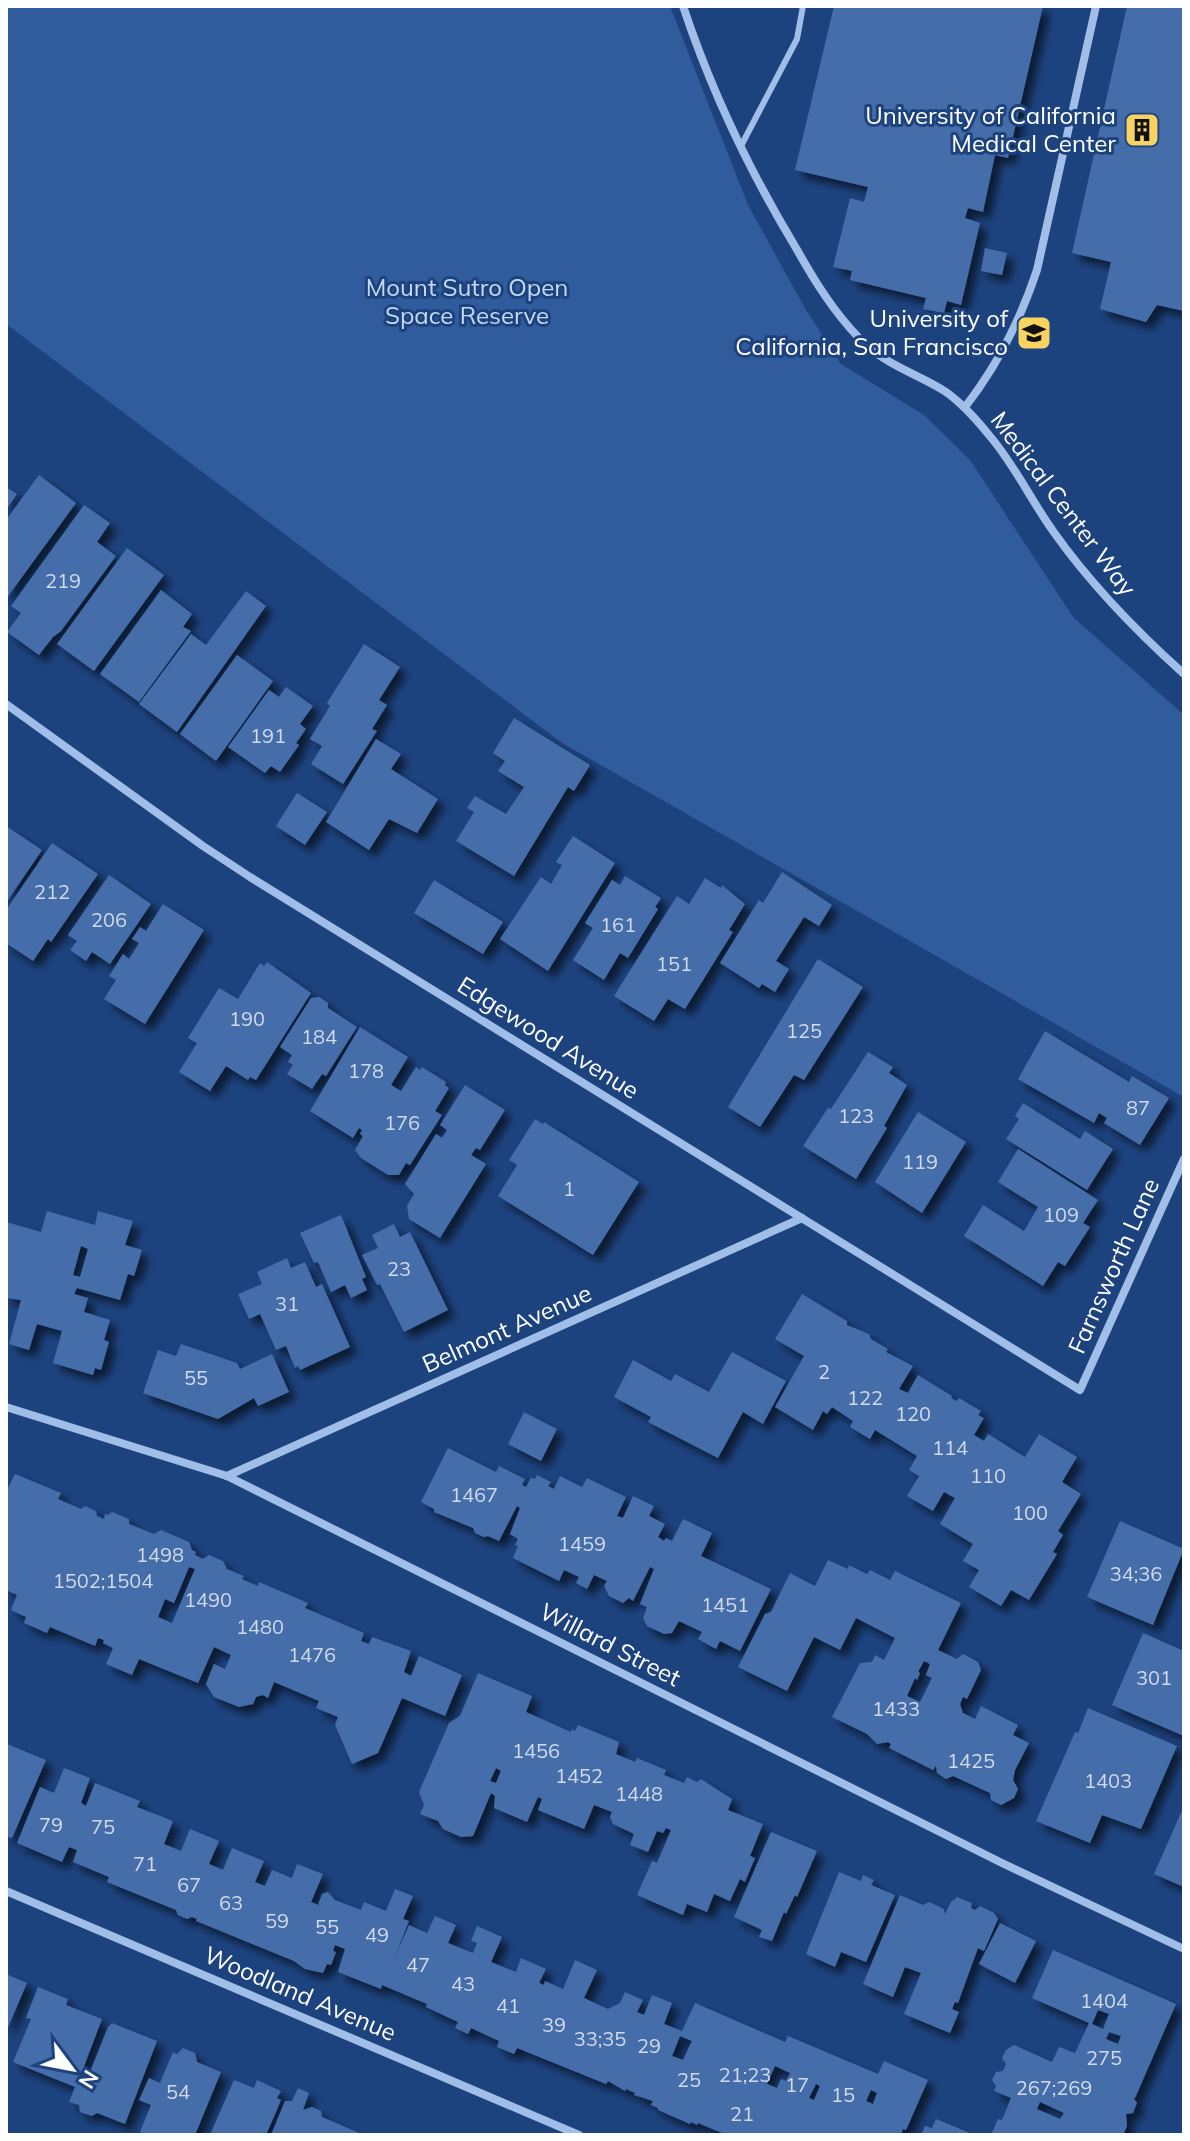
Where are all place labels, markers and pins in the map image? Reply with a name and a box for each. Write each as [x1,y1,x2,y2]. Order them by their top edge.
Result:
place label: University of California Medical Center [865,100,1116,158]
building icon: University of California Medical Center [1123,111,1161,149]
place label: University of California, San Francisco [735,303,1009,361]
school or university icon: University of California, San Francisco [1015,314,1053,352]

